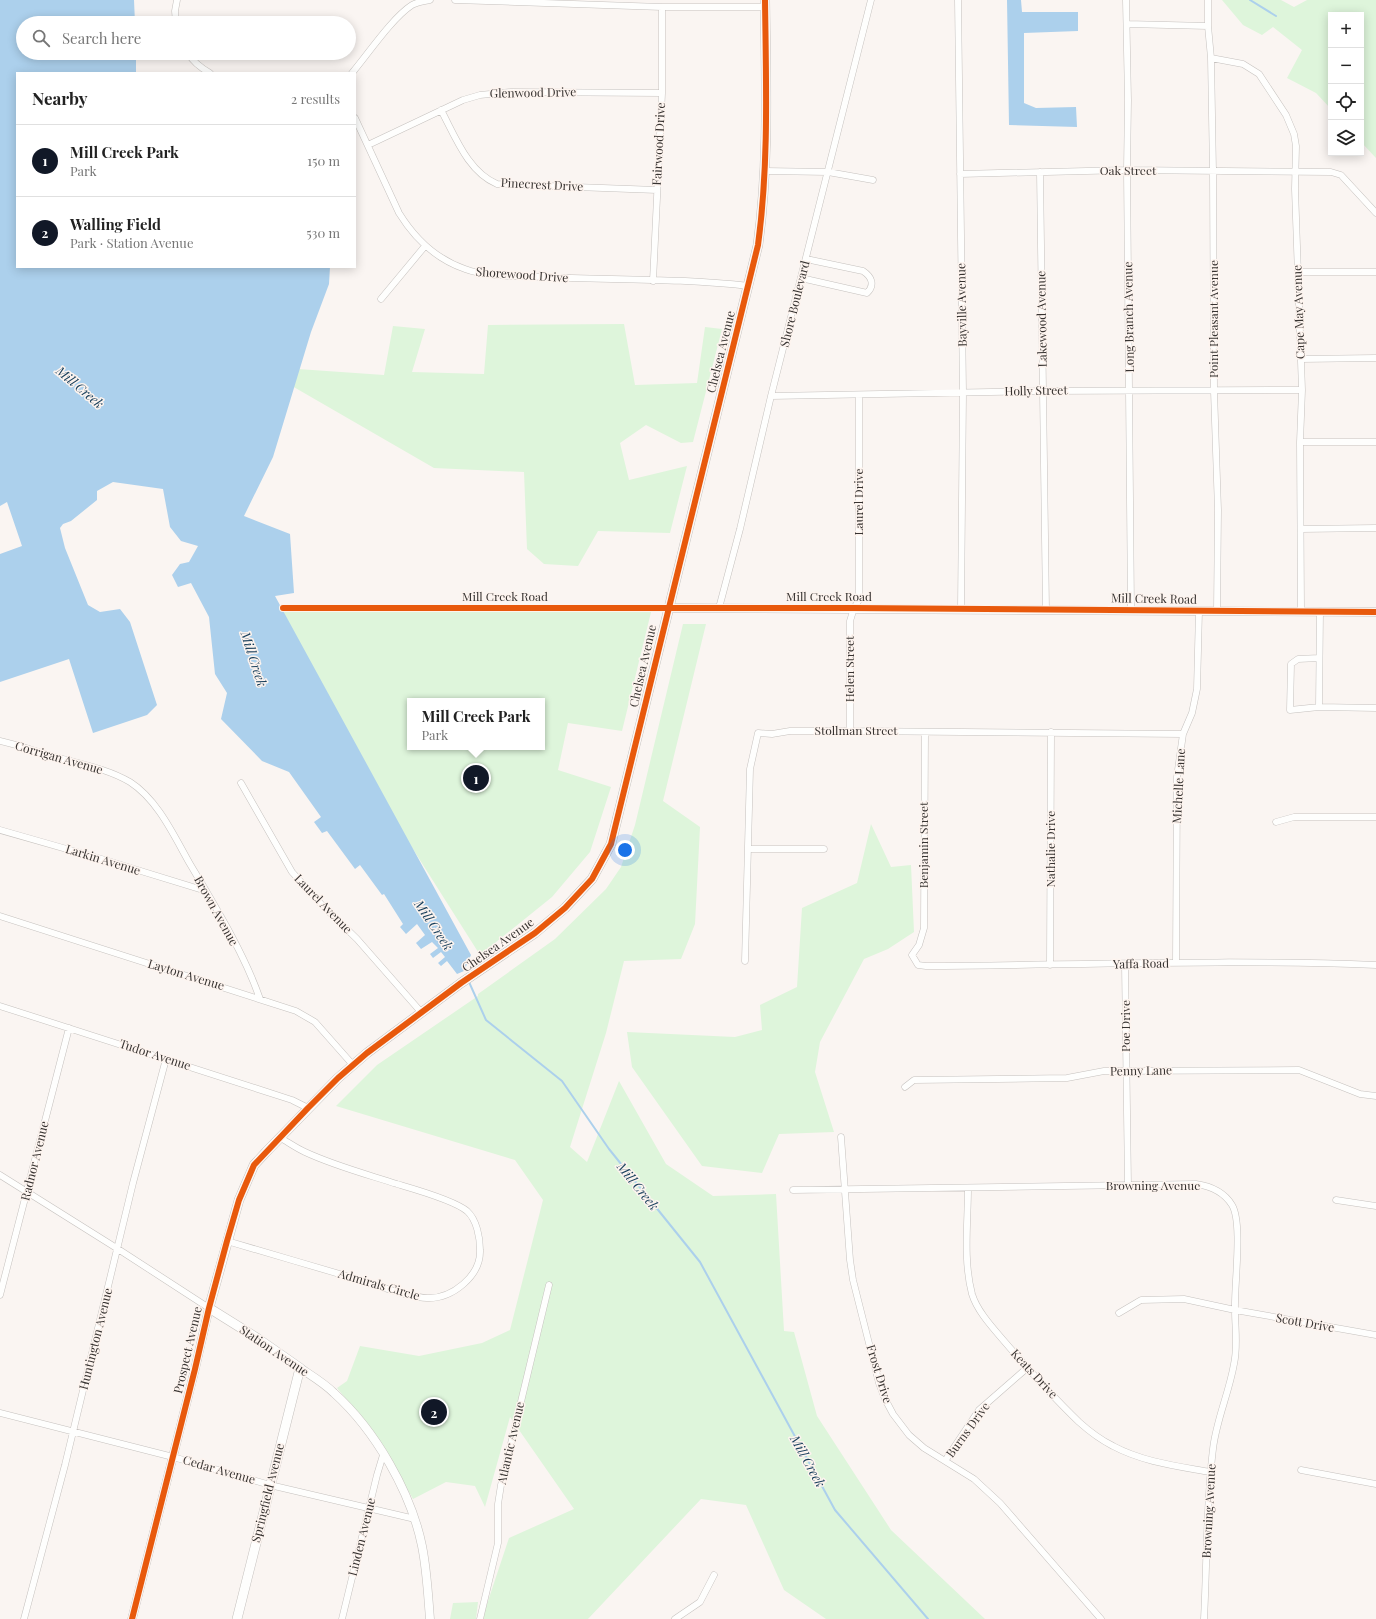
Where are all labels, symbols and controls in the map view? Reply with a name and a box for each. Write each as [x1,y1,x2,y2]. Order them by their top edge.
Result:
map controls [1328,12,1364,156]
button: + [1328,12,1364,48]
search box [16,16,356,60]
icon: search [30,27,52,49]
text: Search here [62,28,141,48]
button: − [1328,48,1364,84]
street label: Glenwood Drive [490,83,576,101]
button: locate [1328,84,1364,120]
text: Nearby [32,87,87,109]
text: 2 results [291,90,340,107]
street label: Fairwood Drive [648,102,668,186]
button: layers [1328,120,1364,156]
text: Mill Creek Park [70,142,179,162]
text: 1 [43,152,47,169]
text: 150 m [307,152,340,169]
text: Park [70,162,97,179]
street label: Oak Street [1100,162,1157,178]
street label: Pinecrest Drive [500,174,584,194]
text: Walling Field [70,214,161,234]
text: 2 [42,224,48,241]
text: 530 m [306,224,340,241]
text: Park · Station Avenue [70,234,194,251]
street label: Shore Boulevard [776,259,813,349]
street label: Point Pleasant Avenue [1205,260,1221,378]
street label: Long Branch Avenue [1119,261,1137,373]
street label: Shorewood Drive [475,263,569,285]
street label: Bayville Avenue [952,263,970,347]
street label: Cape May Avenue [1288,265,1308,360]
street label: Lakewood Avenue [1032,271,1050,368]
street label: Chelsea Avenue [702,309,738,395]
water label: Mill Creek [52,361,108,412]
street label: Holly Street [1004,381,1068,399]
street label: Laurel Drive [850,469,866,535]
street label: Mill Creek Road [462,588,548,604]
street label: Mill Creek Road [786,588,872,604]
street label: Mill Creek Road [1111,589,1197,607]
street label: Chelsea Avenue [625,623,659,709]
water label: Mill Creek [237,628,271,689]
street label: Helen Street [841,635,857,702]
popup [407,698,545,750]
text: Mill Creek Park [422,706,530,726]
street label: Stollman Street [814,722,898,738]
text: Park [422,726,448,743]
street label: Corrigan Avenue [14,737,105,777]
street label: Michelle Lane [1168,748,1188,824]
pin: 1 [463,763,489,793]
street label: Benjamin Street [915,801,931,888]
street label: Nathalie Drive [1042,811,1058,887]
street label: Larkin Avenue [64,840,143,878]
your location [615,840,635,860]
street label: Laurel Avenue [291,870,356,936]
street label: Brown Avenue [191,873,243,948]
water label: Mill Creek [411,895,458,953]
street label: Chelsea Avenue [458,913,537,975]
street label: Layton Avenue [146,955,226,993]
street label: Yaffa Road [1112,955,1169,972]
street label: Poe Drive [1117,1000,1133,1052]
street label: Tudor Avenue [117,1035,193,1073]
street label: Penny Lane [1110,1061,1172,1079]
street label: Radnor Avenue [16,1119,52,1202]
water label: Mill Creek [613,1157,663,1213]
street label: Browning Avenue [1106,1177,1200,1193]
street label: Admirals Circle [336,1265,422,1303]
street label: Huntington Avenue [75,1286,115,1391]
street label: Prospect Avenue [169,1305,205,1395]
street label: Scott Drive [1275,1309,1336,1335]
street label: Station Avenue [237,1321,312,1379]
street label: Frost Drive [863,1343,896,1405]
street label: Keats Drive [1008,1345,1062,1401]
pin: 2 [421,1397,447,1427]
street label: Burns Drive [942,1399,993,1460]
street label: Atlantic Avenue [493,1400,527,1487]
water label: Mill Creek [787,1431,830,1490]
street label: Springfield Avenue [247,1441,287,1544]
street label: Cedar Avenue [181,1451,257,1487]
street label: Browning Avenue [1198,1463,1218,1559]
street label: Linden Avenue [344,1496,378,1578]

